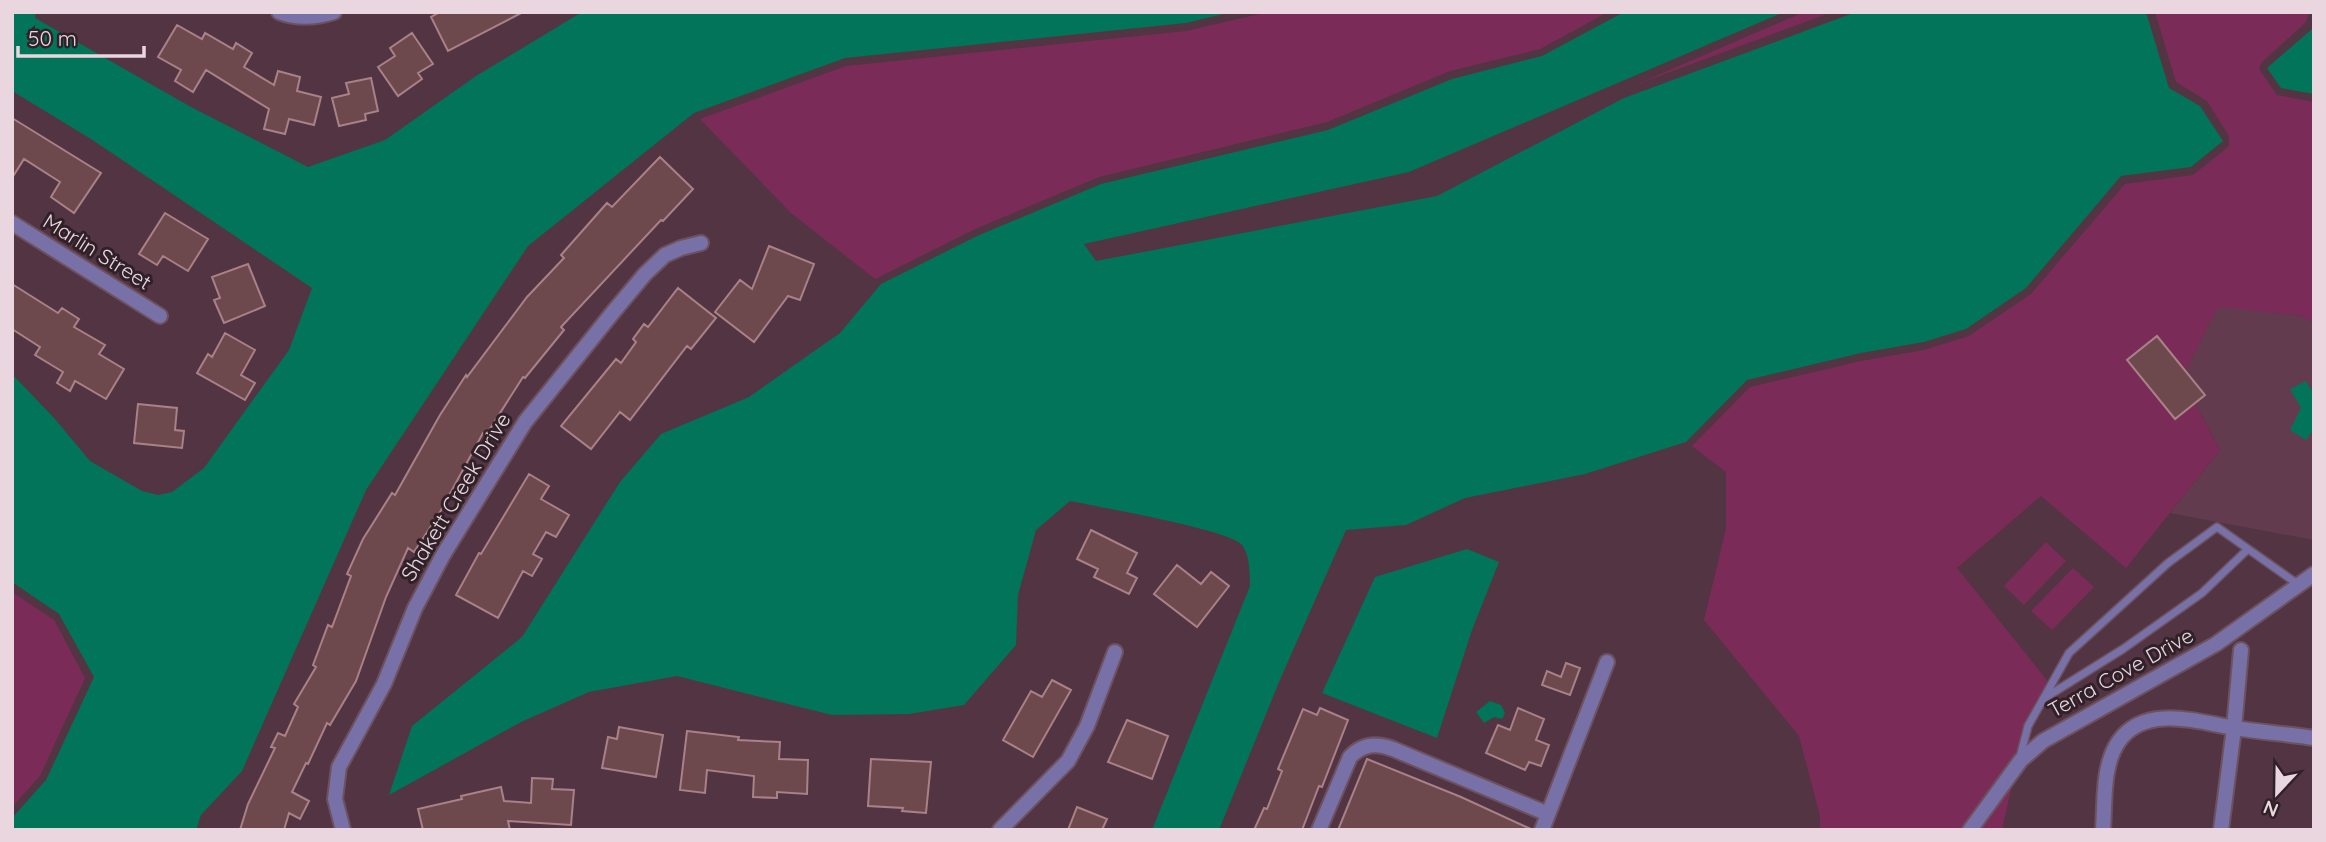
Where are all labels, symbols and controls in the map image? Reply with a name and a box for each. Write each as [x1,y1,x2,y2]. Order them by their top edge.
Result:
scale bar [18,14,144,58]
text: 50 m [28,25,77,51]
street label: Marlin Street [39,208,156,295]
street label: Shakett Creek Drive [395,408,516,585]
street label: Terra Cove Drive [2043,622,2198,723]
north arrow [2242,758,2312,828]
text: N [2260,795,2282,823]

